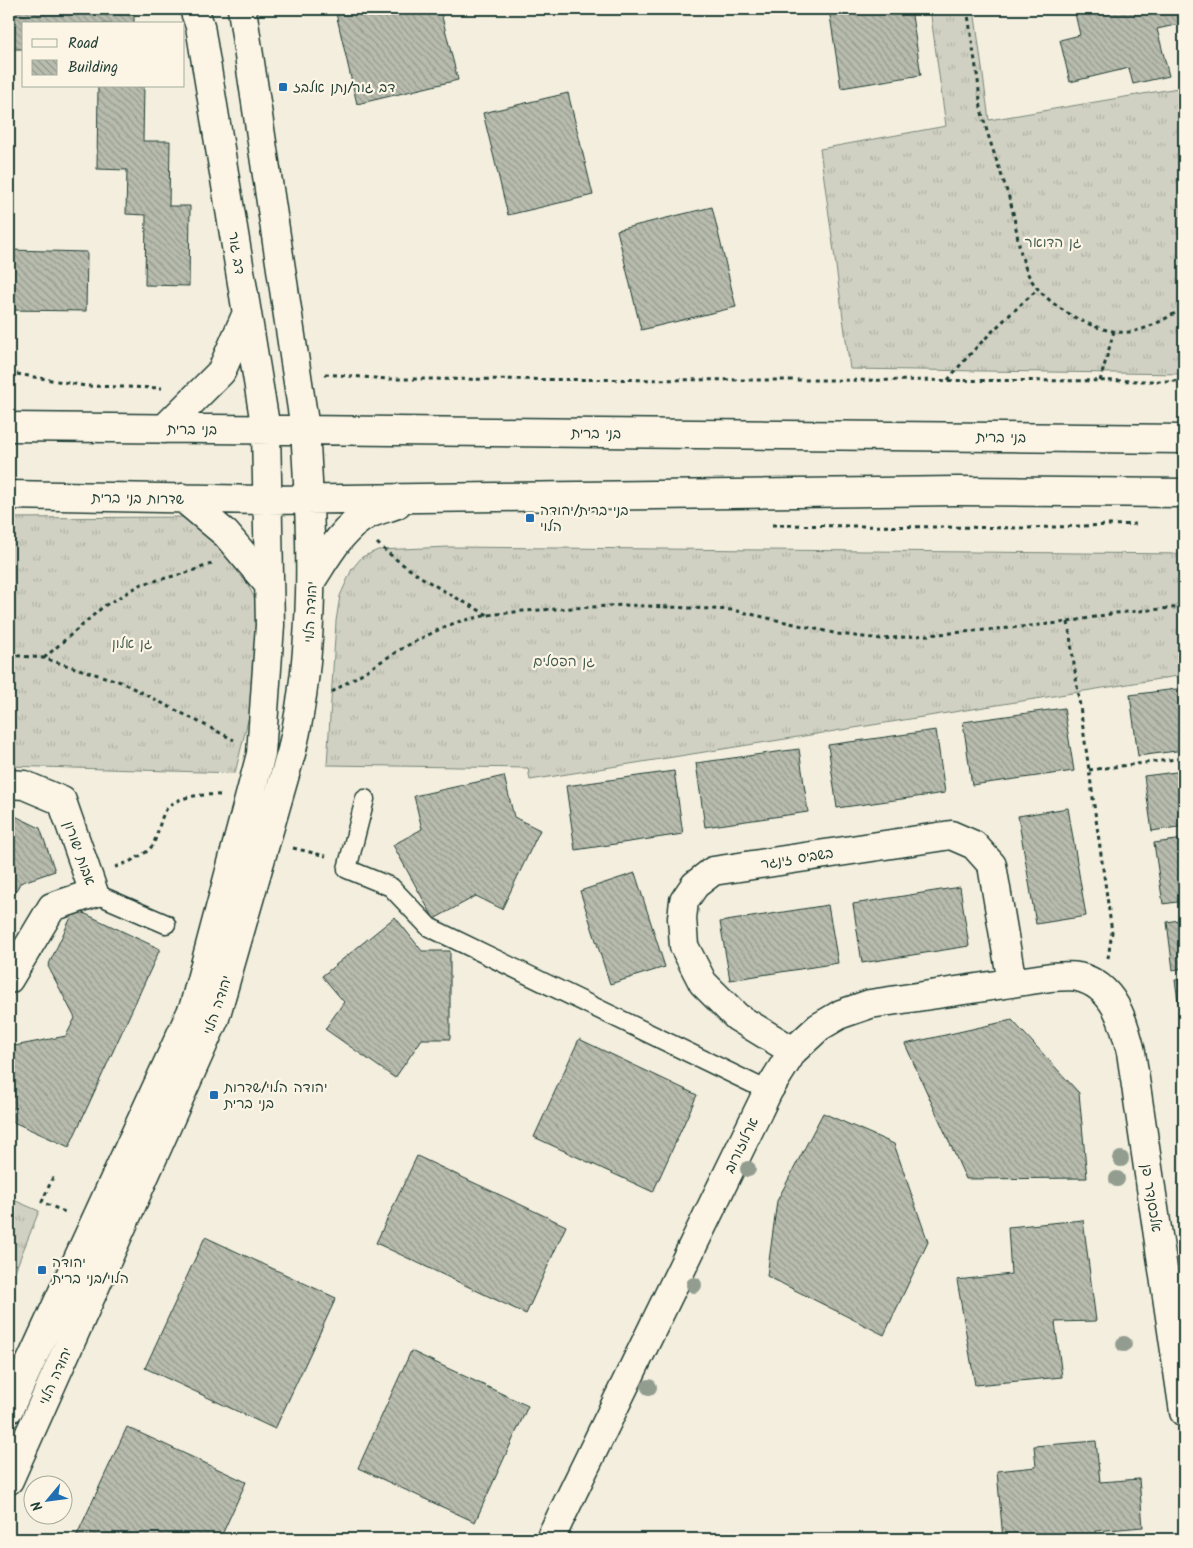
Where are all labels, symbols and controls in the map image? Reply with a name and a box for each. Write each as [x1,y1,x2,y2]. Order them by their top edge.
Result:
legend [22,22,185,88]
text: Road [68,32,99,56]
text: Building [68,56,118,80]
place label: דב גור/נתן אלבז [293,77,395,99]
marker: דב גור/נתן אלבז [277,81,289,93]
street label: דב גור [222,230,250,276]
park label: גן הדואר [1025,232,1082,254]
street label: בני ברית [166,419,217,441]
street label: בני ברית [570,423,621,445]
street label: בני ברית [975,427,1026,449]
street label: שדרות בני ברית [90,487,185,511]
place label: בני ברית/יהודה הלוי [540,500,629,538]
marker: בני ברית/יהודה הלוי [524,512,536,524]
street label: יהודה הלוי [298,581,324,643]
park label: גן אלון [112,633,153,655]
park label: גן הפסלים [533,651,595,673]
street label: אבות ישורון [57,818,101,889]
street label: בשביס זינגר [759,842,835,876]
street label: יהודה הלוי [198,973,238,1038]
place label: יהודה הלוי/שדרות בני ברית [223,1077,327,1115]
marker: יהודה הלוי/שדרות בני ברית [208,1089,220,1101]
street label: ארלוזורוב [719,1114,765,1177]
street label: אלכסנדר פן [1135,1162,1167,1234]
place label: יהודה הלוי/בני ברית [51,1252,129,1290]
marker: יהודה הלוי/בני ברית [36,1264,48,1276]
street label: יהודה הלוי [33,1344,78,1409]
north arrow [22,1476,72,1526]
text: N [26,1496,49,1515]

